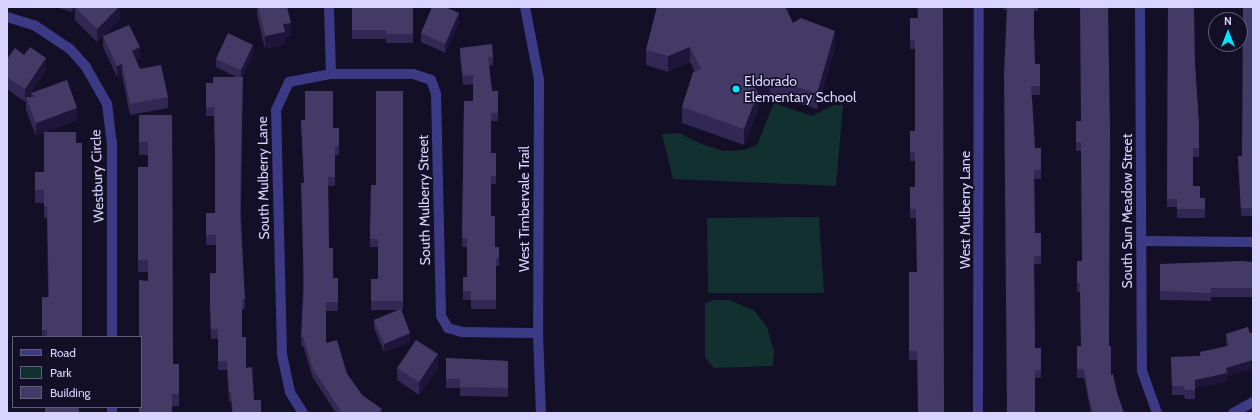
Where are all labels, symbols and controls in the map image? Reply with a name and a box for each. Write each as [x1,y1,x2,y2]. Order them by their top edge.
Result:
north arrow [1208,12,1248,52]
text: N [1224,14,1232,28]
place label: Eldorado Elementary School [744,73,856,106]
marker: Eldorado Elementary School [731,84,741,94]
street label: South Mulberry Lane [254,116,272,240]
street label: Westbury Circle [87,129,107,223]
street label: South Sun Meadow Street [1119,134,1135,288]
street label: South Mulberry Street [414,135,434,265]
street label: West Timbervale Trail [516,146,532,272]
street label: West Mulberry Lane [957,151,973,269]
legend [12,336,142,408]
text: Road [50,345,76,360]
text: Park [50,365,72,380]
text: Building [50,385,91,400]

